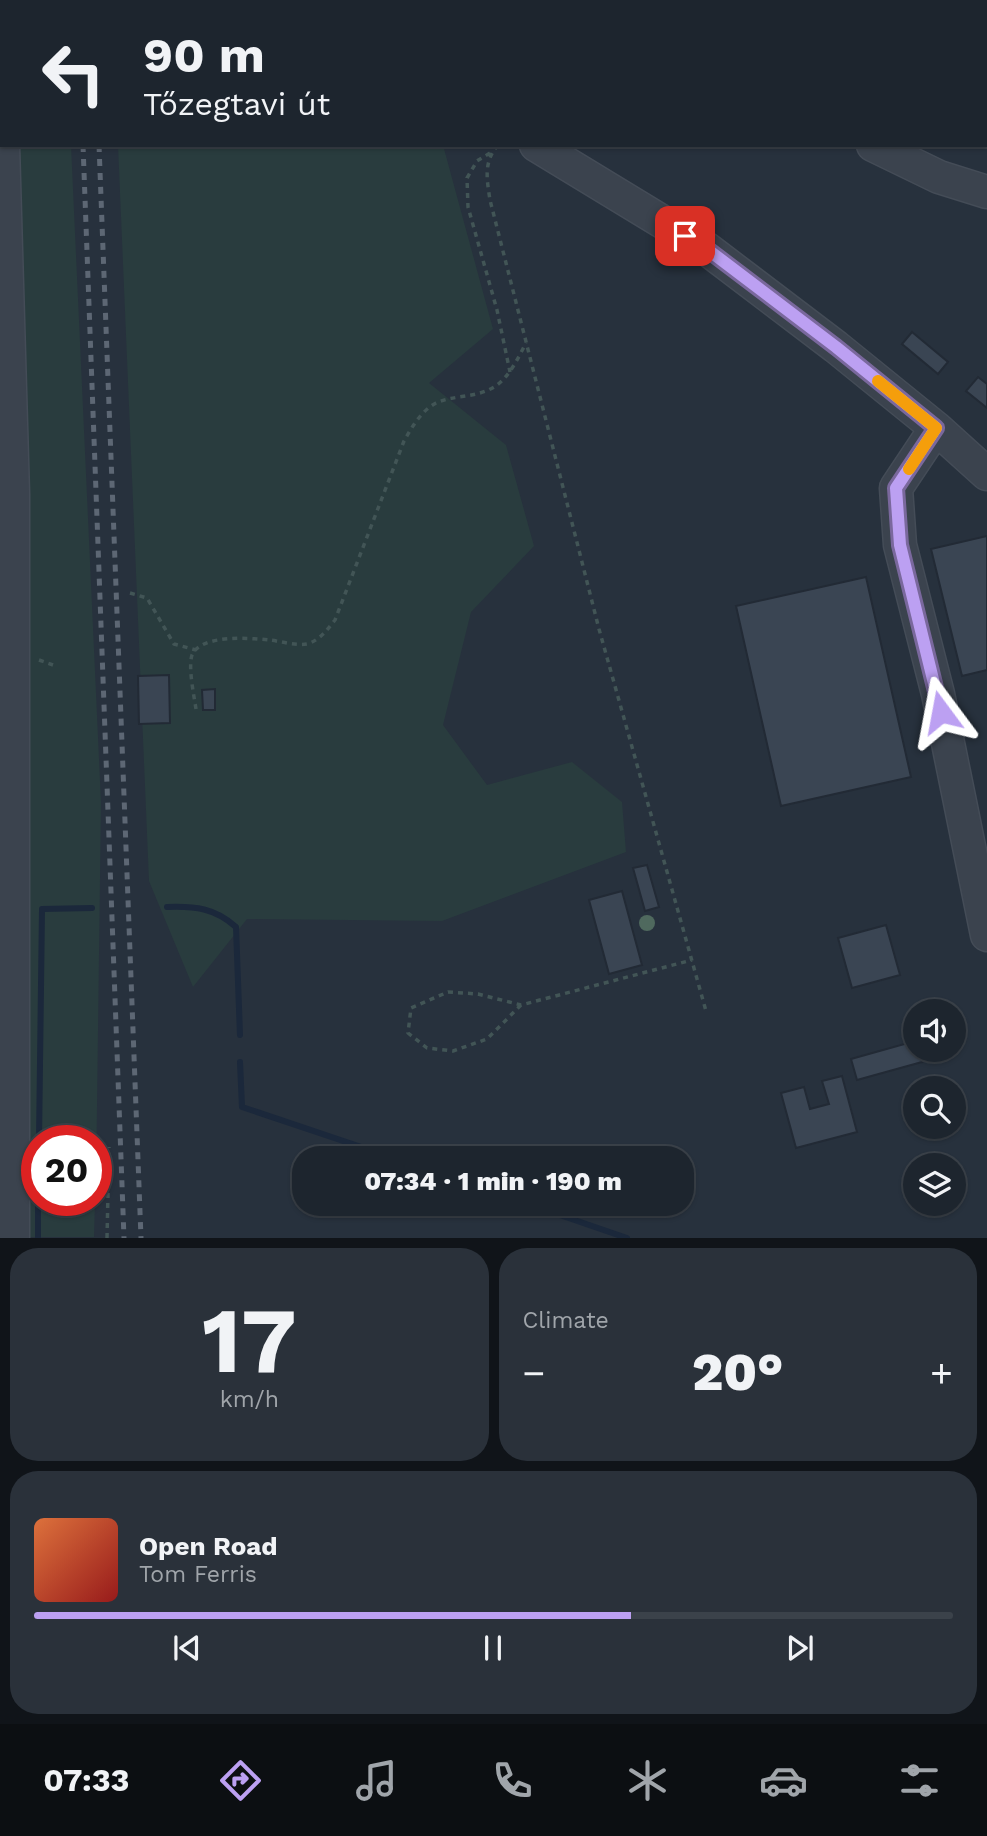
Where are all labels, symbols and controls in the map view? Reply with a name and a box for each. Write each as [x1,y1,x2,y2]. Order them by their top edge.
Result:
text: 90 m [143,26,265,84]
icon: left [28,28,119,119]
text: Tőzegtavi út [143,85,330,123]
pin [655,206,715,266]
icon: arrive [666,217,704,255]
position arrow [904,675,978,749]
map controls [903,999,966,1216]
button: sound [903,999,966,1062]
button: search [903,1076,966,1139]
speed limit sign: 20 [21,1125,112,1216]
button: layers [903,1153,966,1216]
text: 07:34 · 1 min · 190 m [364,1166,622,1196]
text: 17 [202,1287,297,1394]
text: Climate [523,1307,609,1334]
text: 20° [692,1342,784,1403]
text: − [523,1351,545,1395]
text: + [930,1351,953,1395]
text: km/h [220,1386,279,1413]
text: Open Road [139,1531,277,1561]
text: Tom Ferris [139,1561,257,1588]
icon: previous [168,1629,206,1667]
icon: pause [474,1629,512,1667]
icon: next [781,1629,819,1667]
icon: directions [216,1756,265,1805]
icon: music [352,1756,401,1805]
icon: phone [488,1756,537,1805]
icon: climate [623,1756,672,1805]
icon: car [759,1756,808,1805]
icon: filters [895,1756,944,1805]
text: 07:33 [43,1761,130,1799]

